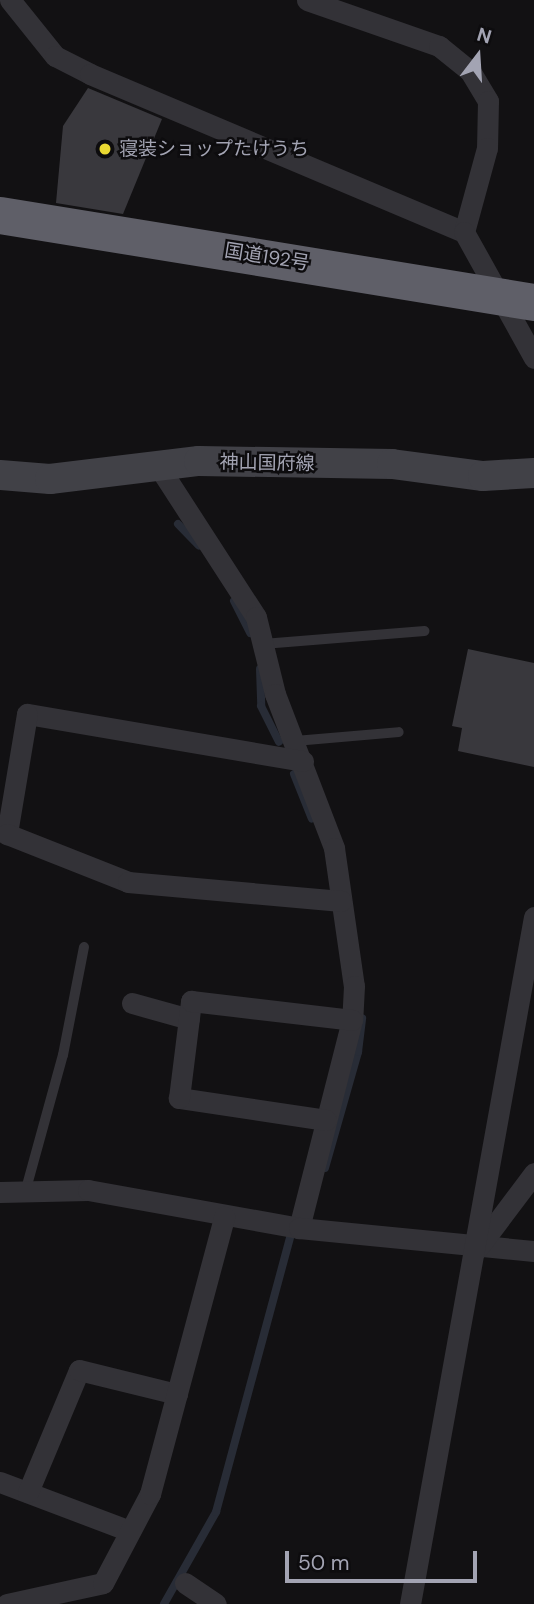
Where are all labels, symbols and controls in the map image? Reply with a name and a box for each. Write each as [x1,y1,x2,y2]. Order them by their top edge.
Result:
north arrow [443,21,513,91]
text: N [474,21,495,49]
place label: 寝装ショップたけうち [119,138,309,160]
marker: 寝装ショップたけうち [97,141,113,157]
street label: 国道192号 [223,239,311,275]
street label: 神山国府線 [219,451,315,475]
scale bar [289,1538,482,1582]
text: 50 m [298,1549,349,1577]

